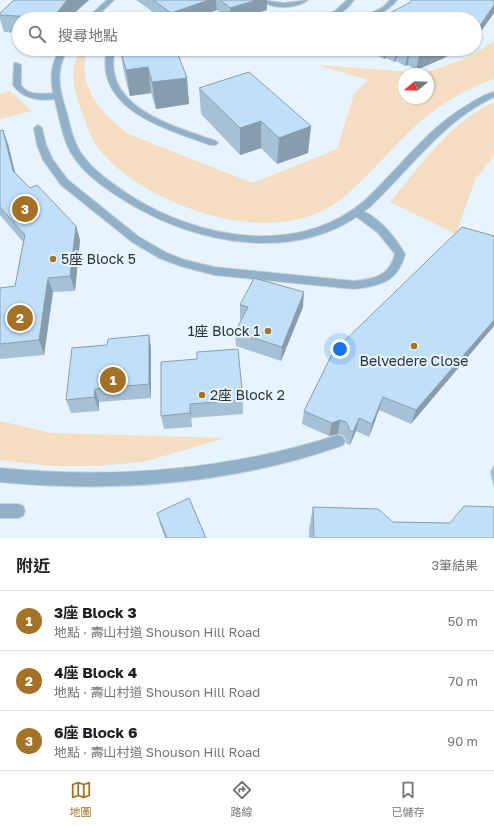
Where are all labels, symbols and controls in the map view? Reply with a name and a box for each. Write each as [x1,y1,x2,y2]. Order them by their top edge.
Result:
search box [12,12,482,56]
icon: search [26,23,48,45]
text: 搜尋地點 [58,26,118,44]
north arrow [398,68,434,104]
pin: 3 [12,194,38,224]
place label: 5座 Block 5 [61,250,136,267]
marker: 5座 Block 5 [48,254,58,264]
pin: 2 [7,303,33,333]
place label: 1座 Block 1 [188,322,260,339]
marker: 1座 Block 1 [263,326,273,336]
your location [330,339,350,359]
marker: Belvedere Close [409,341,419,351]
place label: Belvedere Close [360,352,468,369]
pin: 1 [100,365,126,395]
place label: 2座 Block 2 [210,386,285,403]
marker: 2座 Block 2 [197,390,207,400]
text: 附近 [16,555,50,576]
text: 3筆結果 [431,557,478,573]
text: 3座 Block 3 [54,603,137,621]
text: 1 [26,613,32,629]
text: 50 m [448,613,478,629]
text: 地點 · 壽山村道 Shouson Hill Road [54,624,260,640]
text: 4座 Block 4 [54,663,137,681]
text: 2 [25,673,33,689]
text: 70 m [448,673,478,689]
text: 地點 · 壽山村道 Shouson Hill Road [54,684,260,700]
text: 6座 Block 6 [54,723,137,741]
text: 3 [25,733,33,749]
text: 90 m [447,733,478,749]
text: 地點 · 壽山村道 Shouson Hill Road [54,744,260,760]
tab: 地圖 [70,779,92,819]
tab: 路線 [231,779,253,819]
tab: 已儲存 [392,779,425,819]

